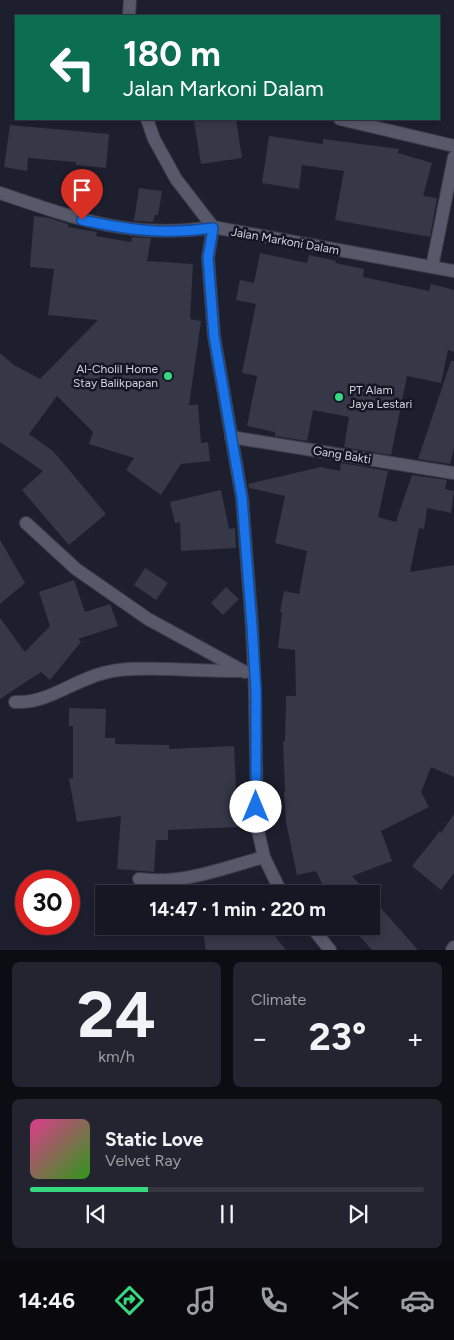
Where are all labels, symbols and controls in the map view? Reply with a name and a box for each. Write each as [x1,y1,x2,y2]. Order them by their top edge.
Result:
text: 180 m [123,33,221,75]
icon: left [40,35,105,100]
text: Jalan Markoni Dalam [123,75,324,102]
pin [61,169,103,220]
icon: arrive [68,176,96,204]
street label: Jalan Markoni Dalam [230,225,340,257]
place label: Al-Cholil Home Stay Balikpapan [73,362,158,390]
marker: Al-Cholil Home Stay Balikpapan [162,370,174,382]
place label: PT Alam Jaya Lestari [349,383,412,411]
marker: PT Alam Jaya Lestari [333,391,345,403]
street label: Gang Bakti [312,444,372,466]
position arrow [229,780,281,832]
speed limit sign: 30 [15,870,80,935]
text: 14:47 · 1 min · 220 m [149,898,326,921]
text: 24 [77,975,156,1053]
text: Climate [251,990,306,1009]
text: 23° [309,1014,366,1060]
text: − [251,1021,268,1055]
text: + [407,1021,424,1055]
text: km/h [98,1047,135,1066]
text: Static Love [105,1128,203,1151]
text: Velvet Ray [105,1151,181,1170]
icon: previous [82,1200,110,1228]
icon: pause [213,1200,241,1228]
icon: next [344,1200,372,1228]
icon: directions [112,1283,147,1318]
icon: music [184,1283,219,1318]
icon: phone [256,1283,291,1318]
icon: climate [328,1283,363,1318]
icon: car [400,1283,435,1318]
text: 14:46 [19,1287,75,1314]

